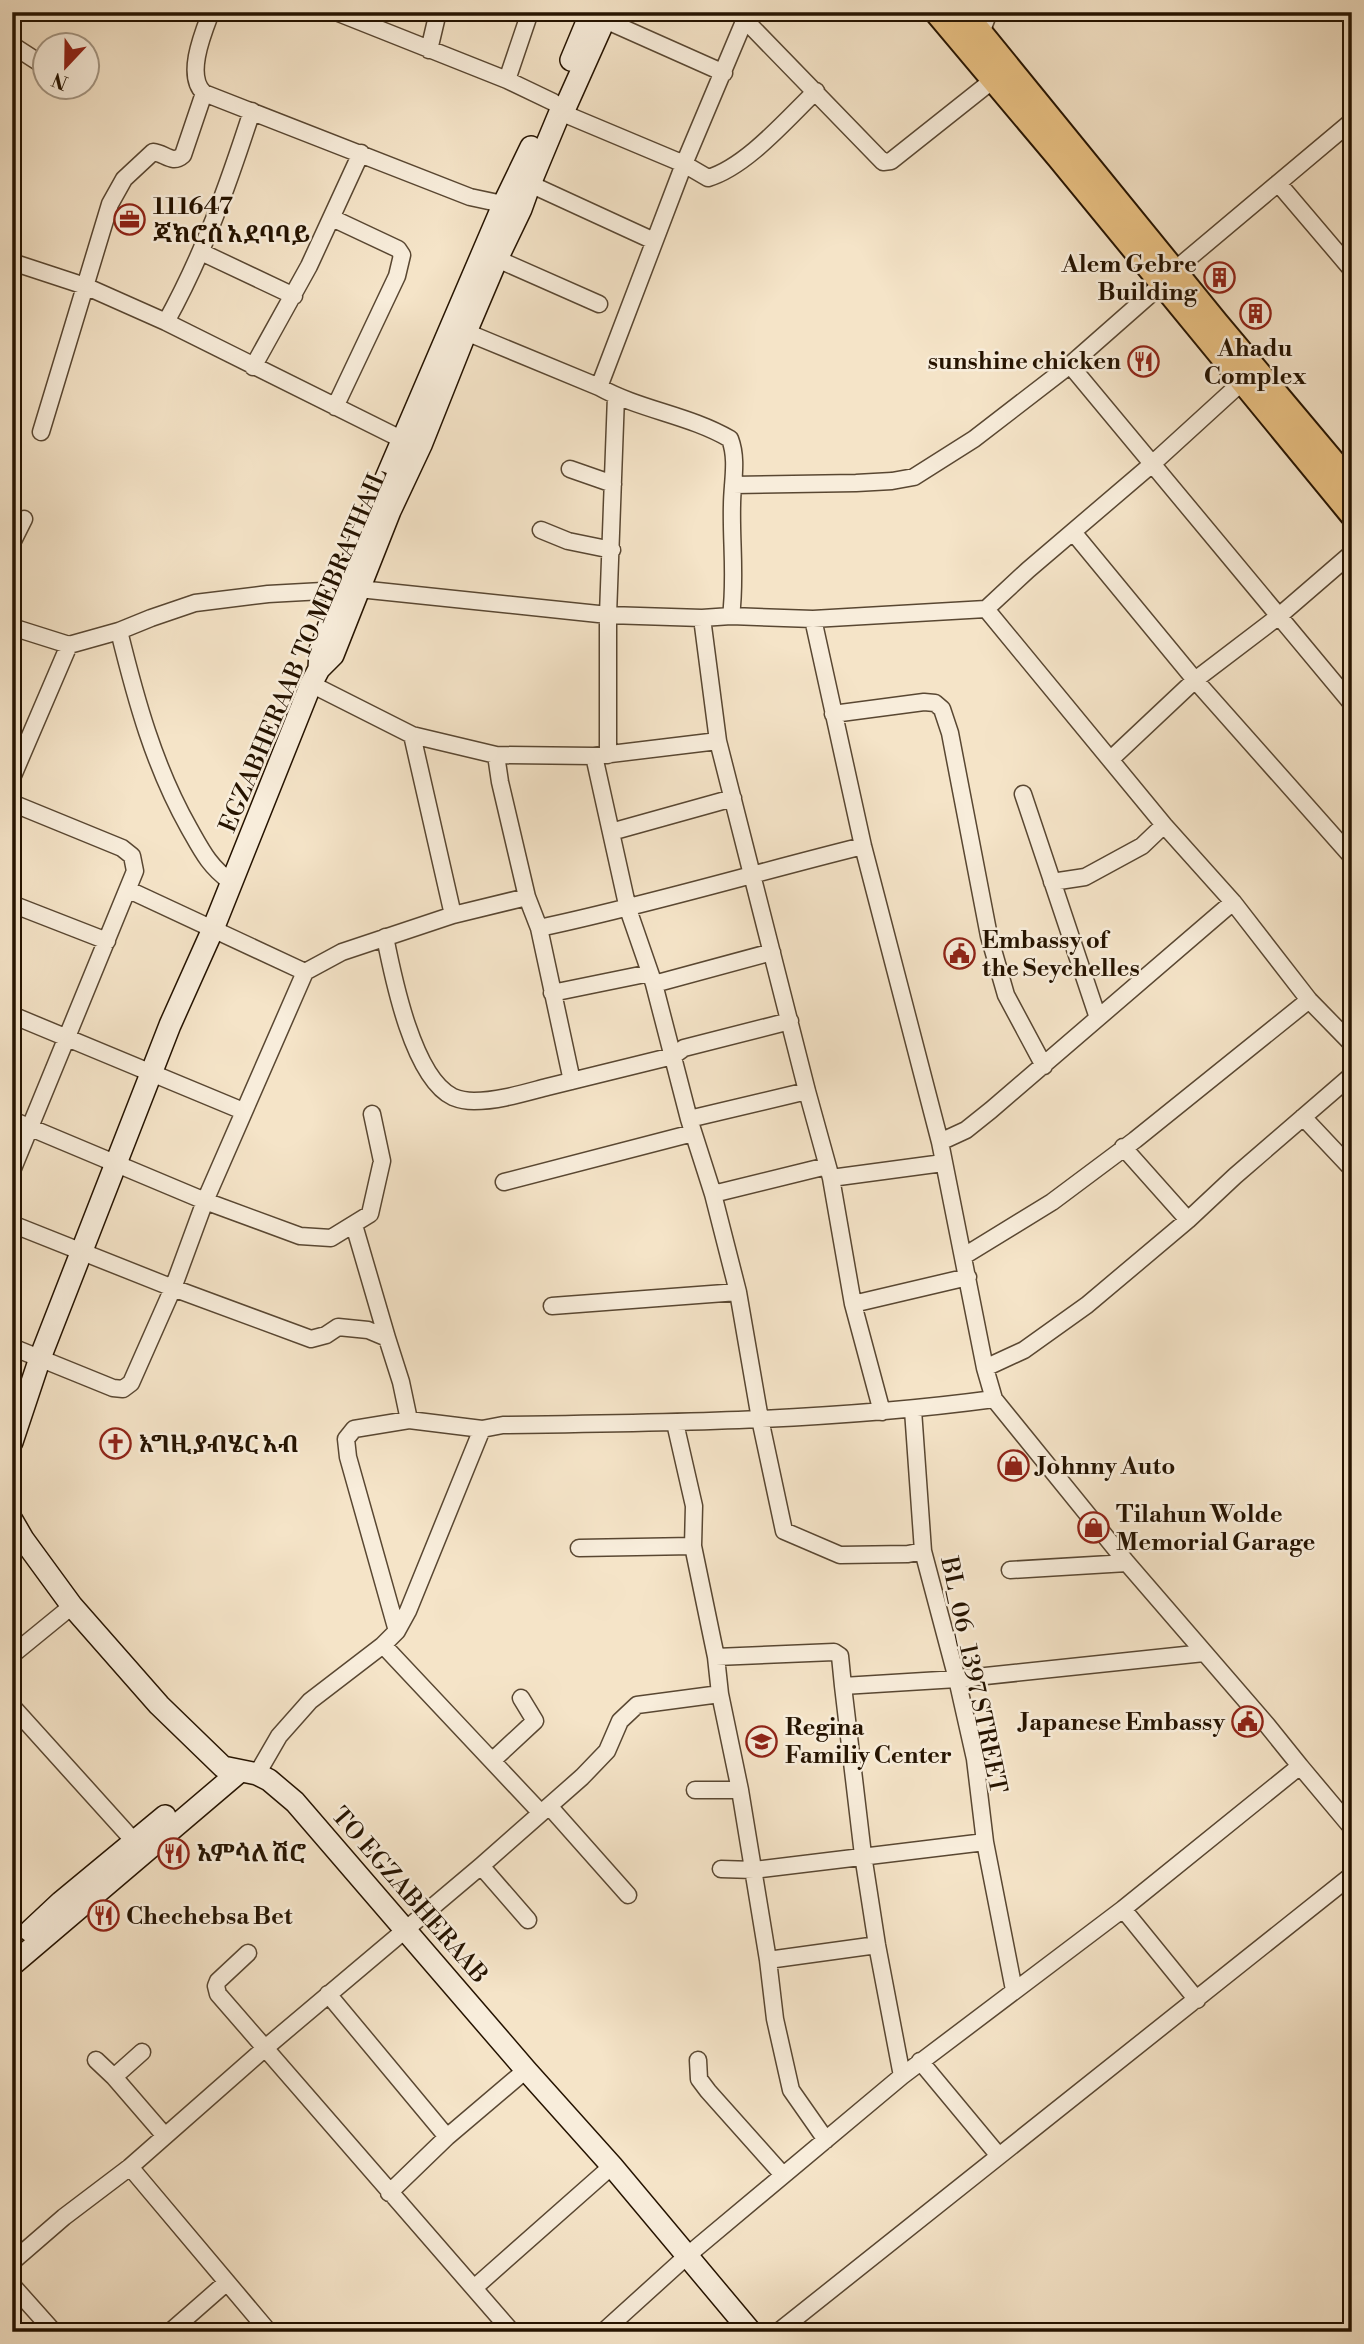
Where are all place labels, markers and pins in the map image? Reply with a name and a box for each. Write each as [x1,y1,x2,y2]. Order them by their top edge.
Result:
place label: 111647 ጃክሮስ አደባባይ [153,192,310,250]
office icon: 111647 ጃክሮስ አደባባይ [113,203,147,237]
place label: Alem Gebre Building [1061,250,1198,308]
building icon: Alem Gebre Building [1203,261,1237,295]
building icon: Ahadu Complex [1238,297,1272,331]
place label: Ahadu Complex [1204,334,1306,392]
restaurant icon: sunshine chicken [1127,344,1161,378]
place label: sunshine chicken [928,347,1121,377]
place label: Embassy of the Seychelles [982,926,1140,984]
public building icon: Embassy of the Seychelles [942,937,976,971]
church icon: እግዚያብሄር አብ [99,1427,133,1461]
place label: እግዚያብሄር አብ [139,1430,299,1460]
shop icon: Johnny Auto [997,1449,1031,1483]
place label: Johnny Auto [1034,1452,1175,1482]
place label: Tilahun Wolde Memorial Garage [1116,1500,1315,1558]
shop icon: Tilahun Wolde Memorial Garage [1076,1511,1110,1545]
public building icon: Japanese Embassy [1231,1705,1265,1739]
place label: Japanese Embassy [1017,1708,1226,1738]
place label: Regina Familiy Center [785,1713,952,1771]
school or university icon: Regina Familiy Center [745,1724,779,1758]
restaurant icon: አምሳለ ሽሮ [157,1836,191,1870]
place label: አምሳለ ሽሮ [197,1839,306,1869]
restaurant icon: Chechebsa Bet [86,1899,120,1933]
place label: Chechebsa Bet [126,1902,293,1932]

